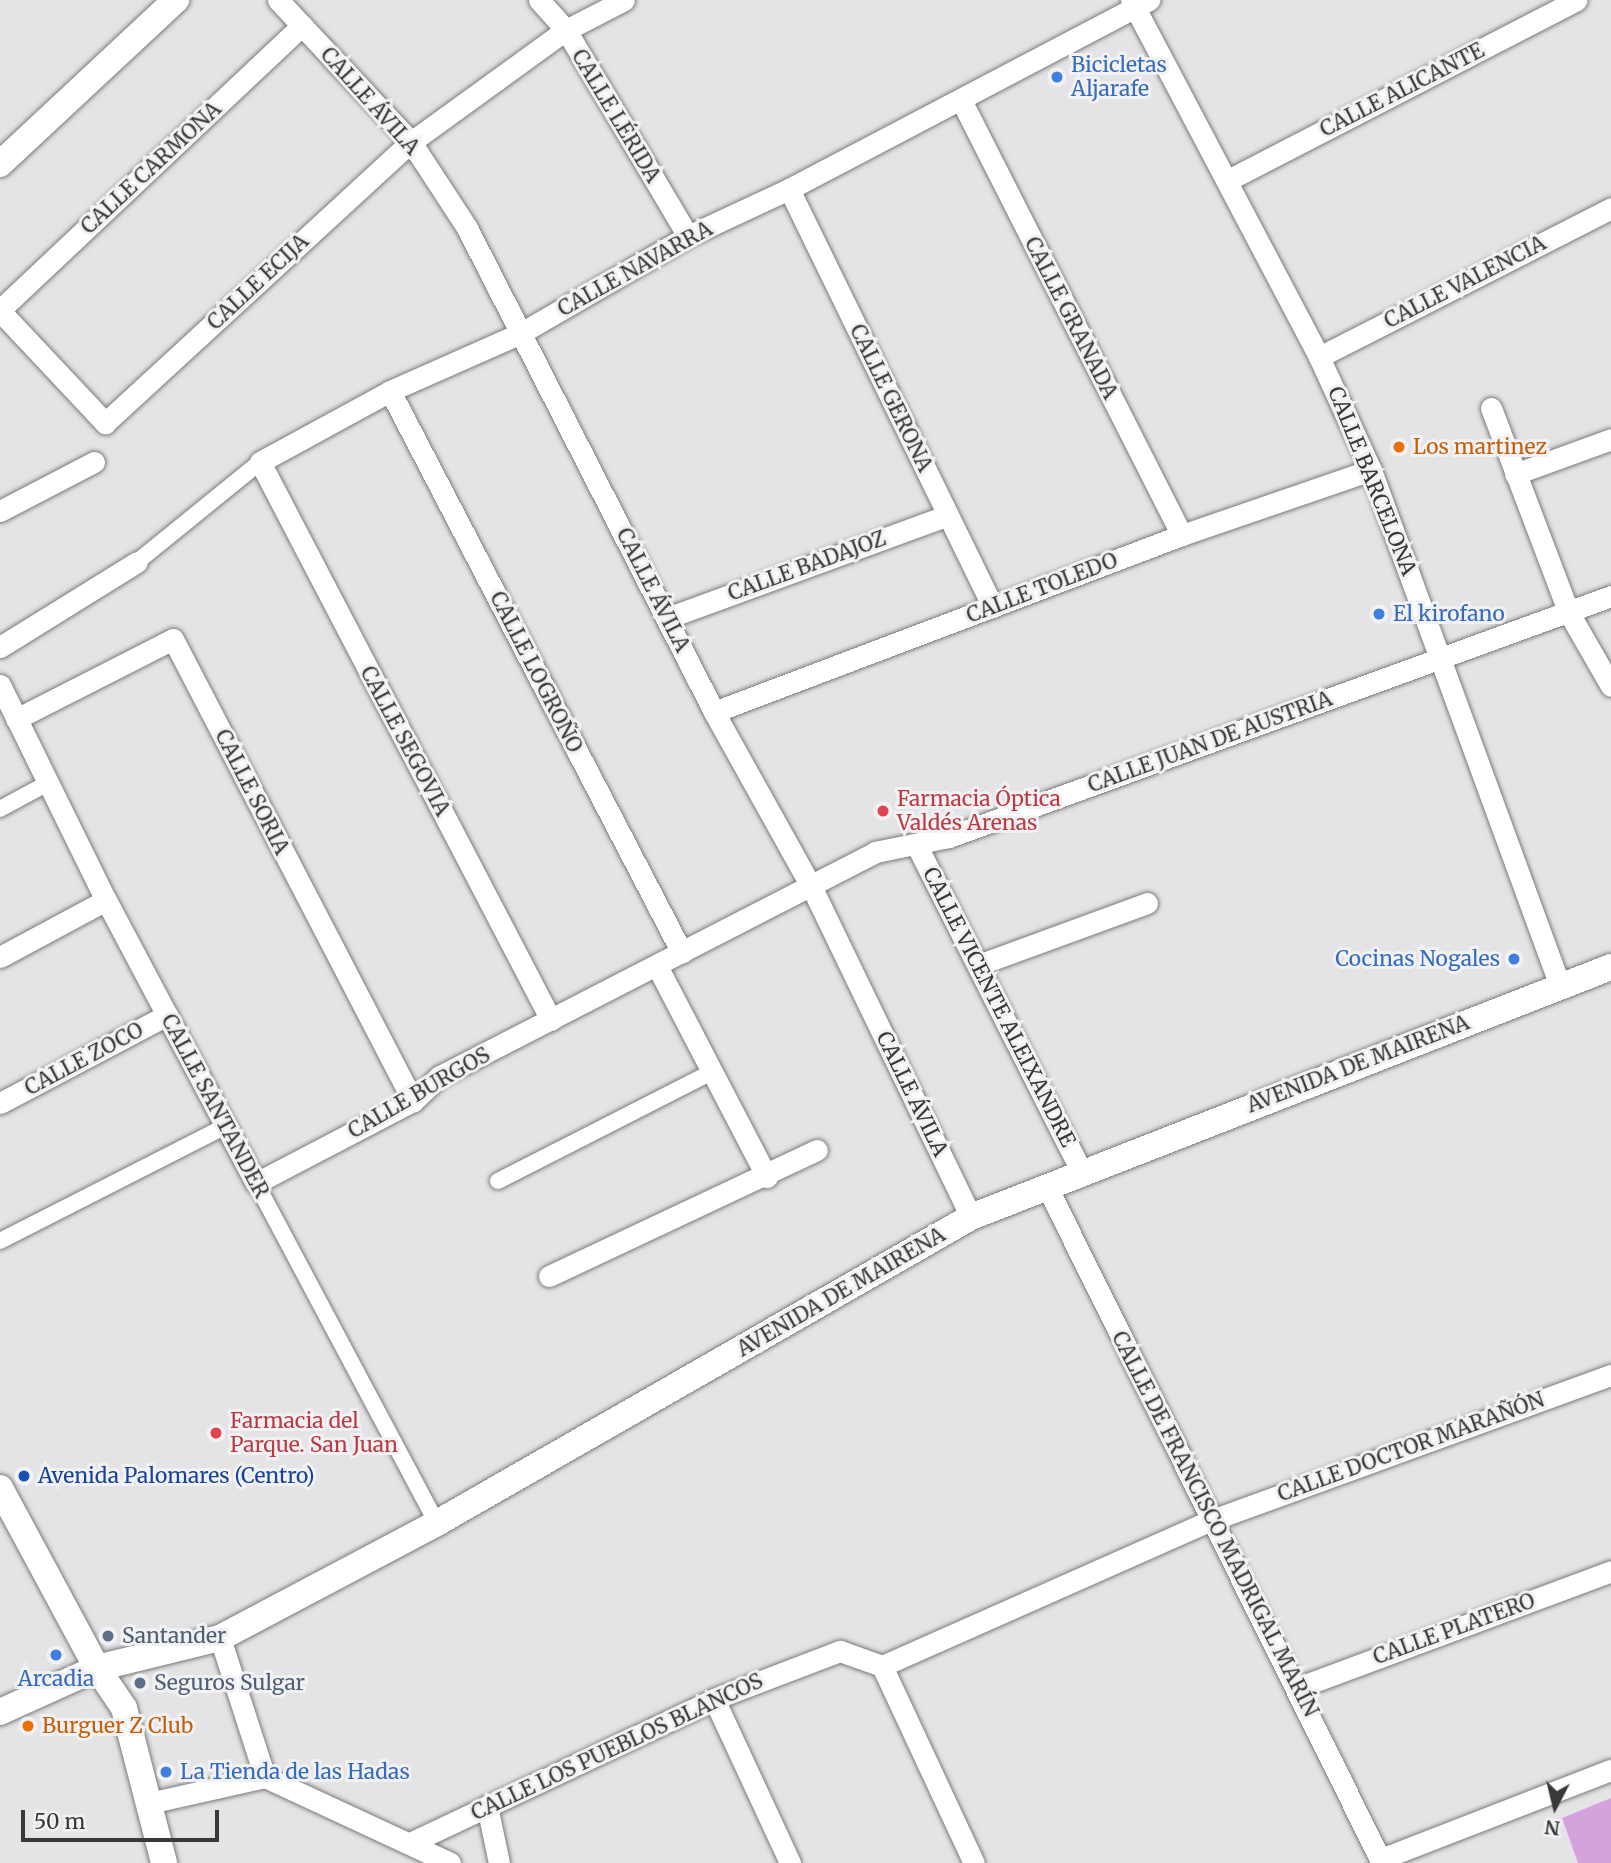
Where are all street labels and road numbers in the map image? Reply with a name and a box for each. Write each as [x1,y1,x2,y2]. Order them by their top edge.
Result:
street label: CALLE ALICANTE [1316,38,1488,142]
street label: CALLE ÁVILA [315,42,425,160]
street label: CALLE LÉRIDA [566,45,666,187]
street label: CALLE CARMONA [76,97,226,239]
street label: CALLE NAVARRA [553,216,717,322]
street label: CALLE ECIJA [202,229,314,335]
street label: CALLE VALENCIA [1380,230,1550,334]
street label: CALLE GRANADA [1019,233,1123,403]
street label: CALLE GERONA [844,320,938,476]
street label: CALLE BARCELONA [1323,383,1421,579]
street label: CALLE ÁVILA [611,524,695,656]
street label: CALLE BADAJOZ [725,526,889,606]
street label: CALLE TOLEDO [963,548,1121,628]
street label: CALLE LOGROÑO [485,587,587,757]
street label: CALLE SEGOVIA [355,662,455,820]
street label: CALLE JUAN DE AUSTRIA [1084,686,1336,798]
street label: CALLE SORIA [210,725,294,859]
street label: CALLE VICENTE ALEIXANDRE [917,863,1081,1151]
street label: CALLE SANTANDER [156,1010,274,1202]
street label: AVENIDA DE MAIRENA [1243,1010,1473,1118]
street label: CALLE ZOCO [20,1017,148,1101]
street label: CALLE ÁVILA [871,1027,953,1161]
street label: CALLE BURGOS [344,1042,494,1144]
street label: AVENIDA DE MAIRENA [732,1222,950,1362]
street label: CALLE DE FRANCISCO MADRIGAL MARÍN [1106,1327,1324,1721]
street label: CALLE DOCTOR MARAÑÓN [1274,1387,1548,1507]
street label: CALLE PLATERO [1370,1588,1538,1670]
street label: CALLE LOS PUEBLOS BLANCOS [467,1668,767,1826]

